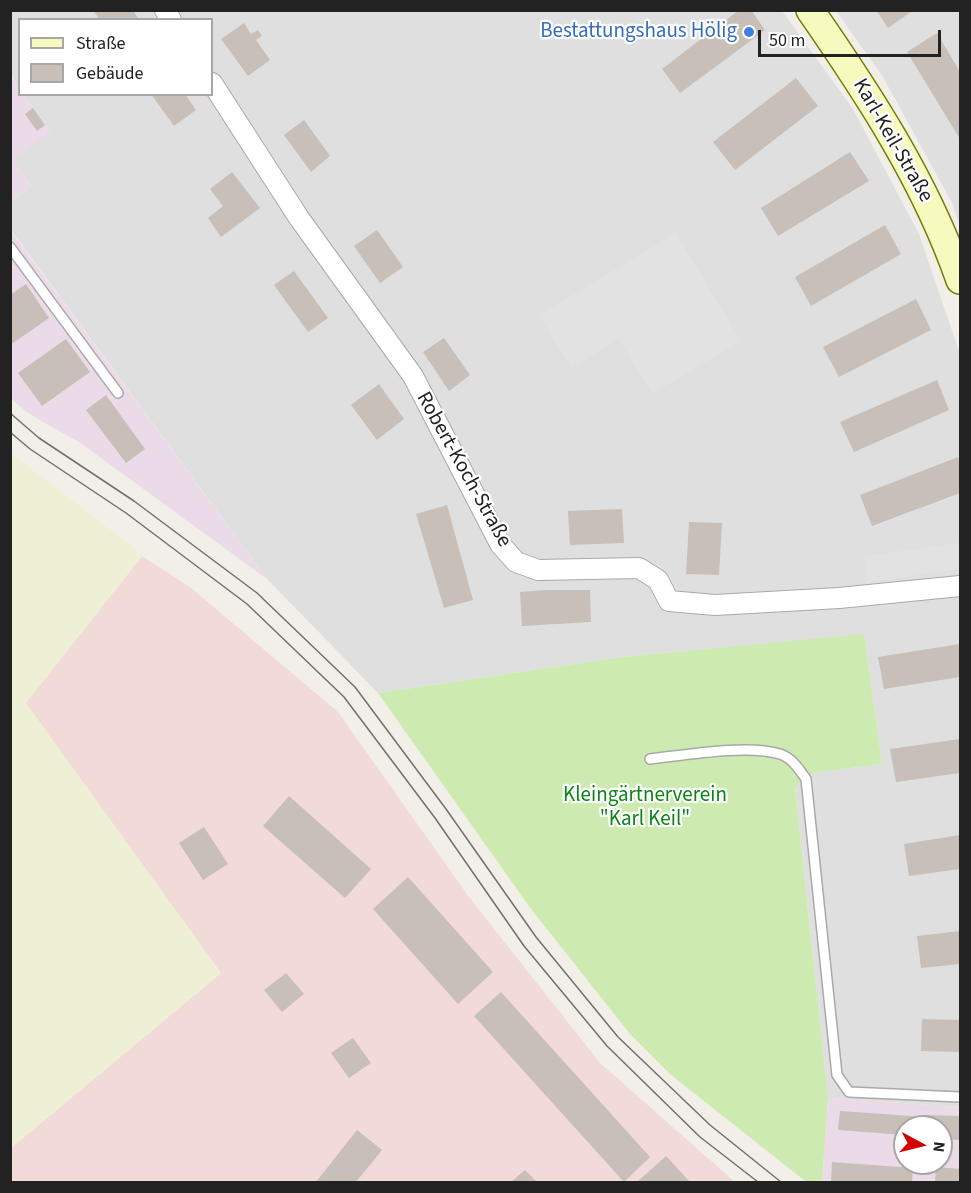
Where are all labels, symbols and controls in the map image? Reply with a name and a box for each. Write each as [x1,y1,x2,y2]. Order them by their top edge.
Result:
legend [18,18,213,96]
scale bar [761,18,944,56]
place label: Bestattungshaus Hölig [540,19,737,45]
marker: Bestattungshaus Hölig [742,25,756,39]
text: 50 m [769,28,805,53]
text: Straße [76,31,125,56]
text: Gebäude [76,61,144,86]
street label: Karl-Keil-Straße [846,75,938,207]
street label: Robert-Koch-Straße [410,388,516,552]
park label: Kleingärtnerverein "Karl Keil" [563,783,727,833]
north arrow [893,1115,953,1175]
text: N [927,1140,950,1154]

